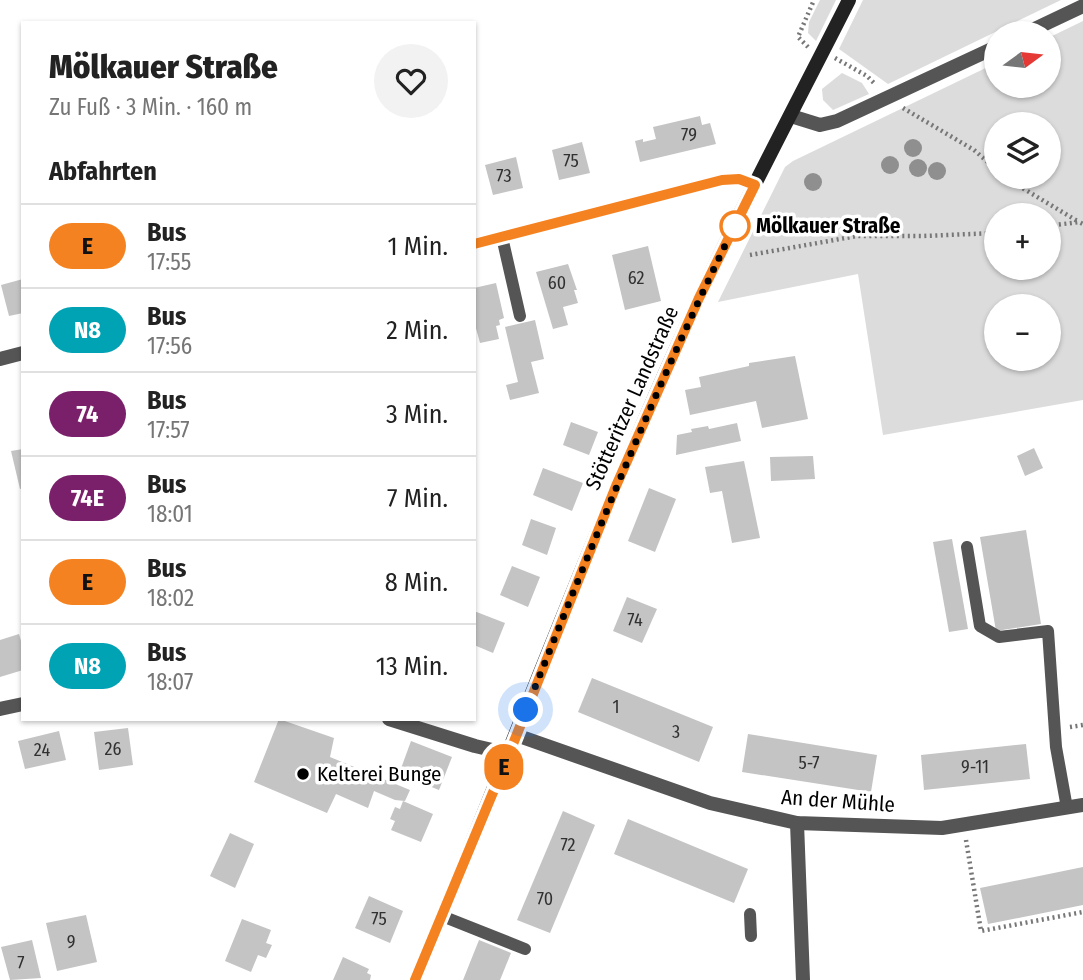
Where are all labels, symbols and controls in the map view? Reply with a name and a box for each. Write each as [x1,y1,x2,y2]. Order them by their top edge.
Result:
north arrow [984,21,1060,98]
map controls [984,21,1061,371]
button: heart [374,44,448,118]
text: Mölkauer Straße [49,47,278,87]
text: Zu Fuß · 3 Min. · 160 m [49,93,252,121]
button: layers [984,112,1061,189]
house number: 79 [681,124,697,146]
house number: 75 [563,150,579,172]
text: Abfahrten [49,156,157,187]
house number: 73 [496,165,512,187]
button: + [984,203,1061,280]
marker: Mölkauer Straße [720,211,750,241]
place label: Mölkauer Straße [756,213,901,239]
text: Bus [147,217,186,248]
text: 1 Min. [387,231,448,262]
text: E [82,232,93,260]
text: 17:55 [147,248,191,276]
house number: 62 [628,267,644,289]
house number: 60 [548,272,566,294]
button: − [984,294,1061,371]
text: Bus [147,301,186,332]
street label: Stötteritzer Landstraße [580,302,684,494]
text: 2 Min. [386,315,448,346]
text: N8 [74,316,101,344]
text: 17:56 [147,332,192,360]
text: Bus [147,385,186,416]
text: 3 Min. [386,399,448,430]
text: 74 [77,400,98,428]
text: 17:57 [147,416,190,444]
text: Bus [147,469,186,500]
text: 7 Min. [387,483,448,514]
text: 74E [71,484,104,512]
text: 18:01 [147,500,193,528]
text: Bus [147,553,186,584]
text: 8 Min. [385,567,448,598]
text: E [82,568,93,596]
text: 18:02 [147,584,194,612]
house number: 74 [627,609,643,631]
text: Bus [147,637,186,668]
text: 13 Min. [376,651,448,682]
text: N8 [74,652,101,680]
text: 18:07 [147,668,193,696]
your location [508,692,543,727]
house number: 1 [612,696,620,718]
house number: 3 [672,721,680,743]
house number: 26 [105,738,122,760]
house number: 24 [34,739,50,761]
line badge: E [481,744,527,790]
house number: 5-7 [798,752,820,774]
text: E [498,753,510,781]
house number: 9-11 [961,756,989,778]
place label: Kelterei Bunge [317,761,441,787]
marker: Kelterei Bunge [295,766,311,782]
street label: An der Mühle [780,784,896,818]
house number: 72 [560,834,576,856]
house number: 70 [537,888,553,910]
house number: 75 [371,908,387,930]
house number: 9 [67,931,75,953]
house number: 7 [17,952,25,974]

